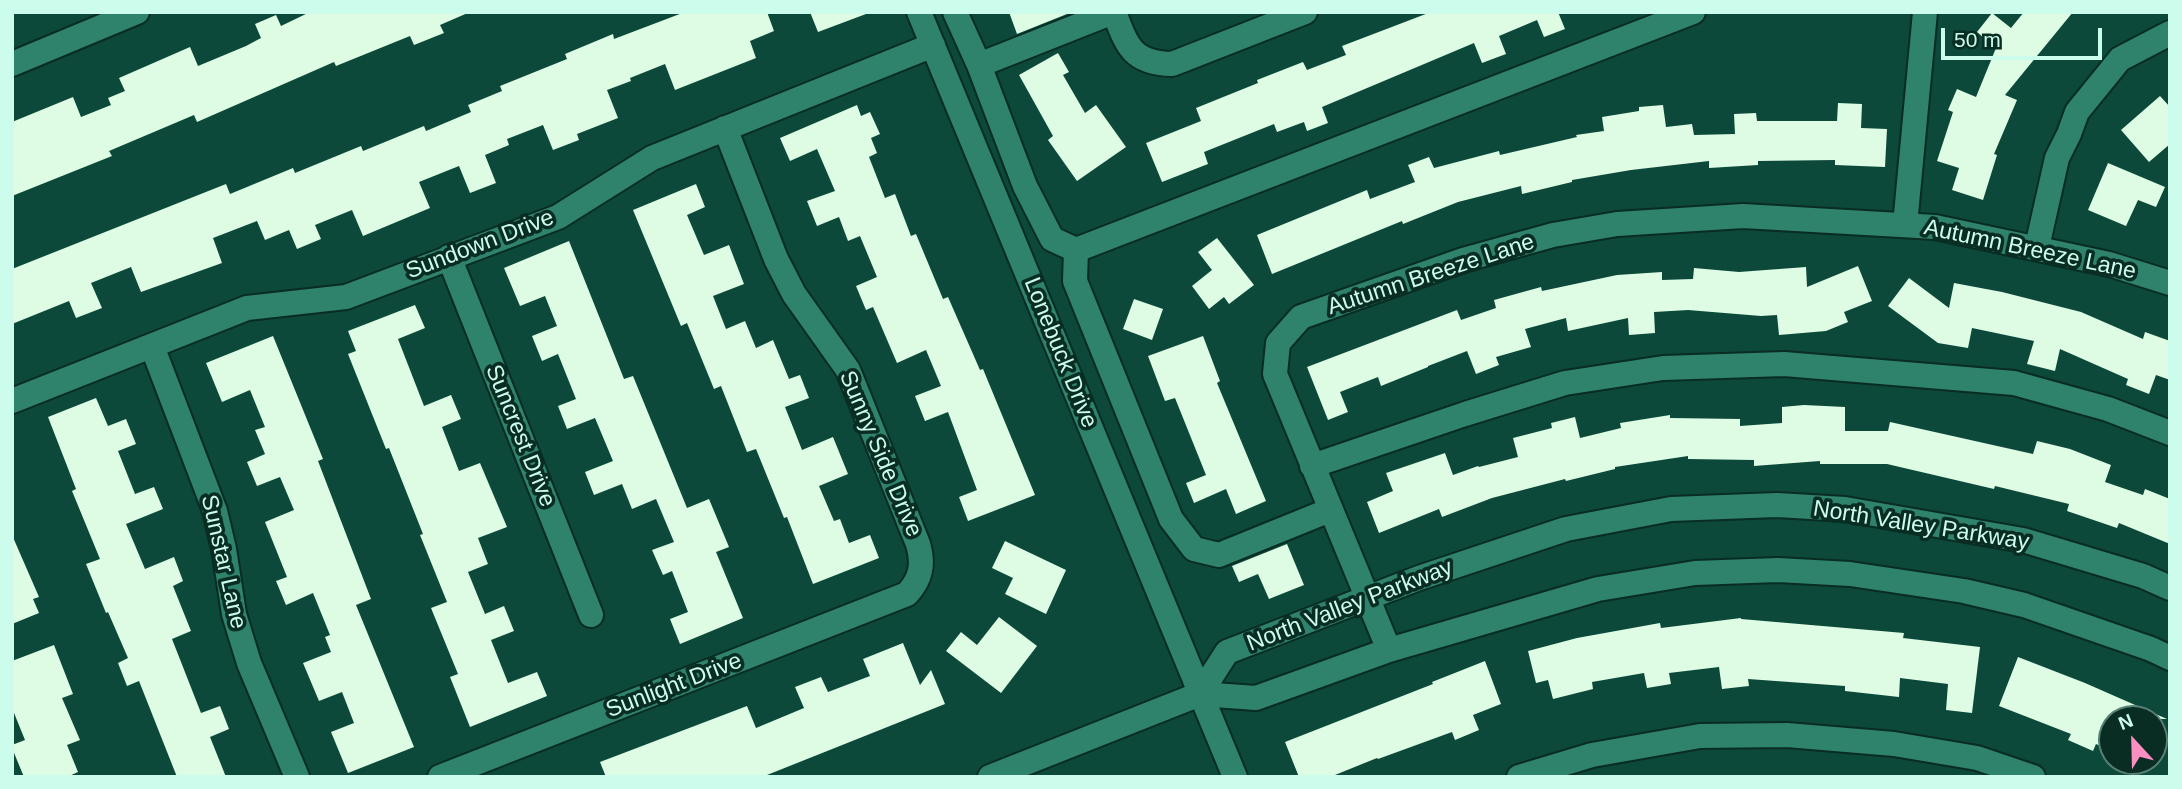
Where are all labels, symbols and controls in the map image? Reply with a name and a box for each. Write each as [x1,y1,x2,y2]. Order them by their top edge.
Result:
scale bar [1944,14,2105,58]
text: 50 m [1954,28,2001,51]
street label: Sundown Drive [402,204,558,286]
street label: Autumn Breeze Lane [1921,214,2139,286]
street label: Autumn Breeze Lane [1324,228,1538,322]
street label: Lonebuck Drive [1017,274,1103,432]
street label: Suncrest Drive [479,361,561,511]
street label: Sunny Side Drive [833,367,927,541]
street label: Sunstar Lane [194,492,252,632]
street label: North Valley Parkway [1811,495,2031,557]
street label: North Valley Parkway [1243,554,1457,658]
street label: Sunlight Drive [602,647,746,725]
north arrow [2098,705,2168,775]
text: N [2115,710,2136,734]

